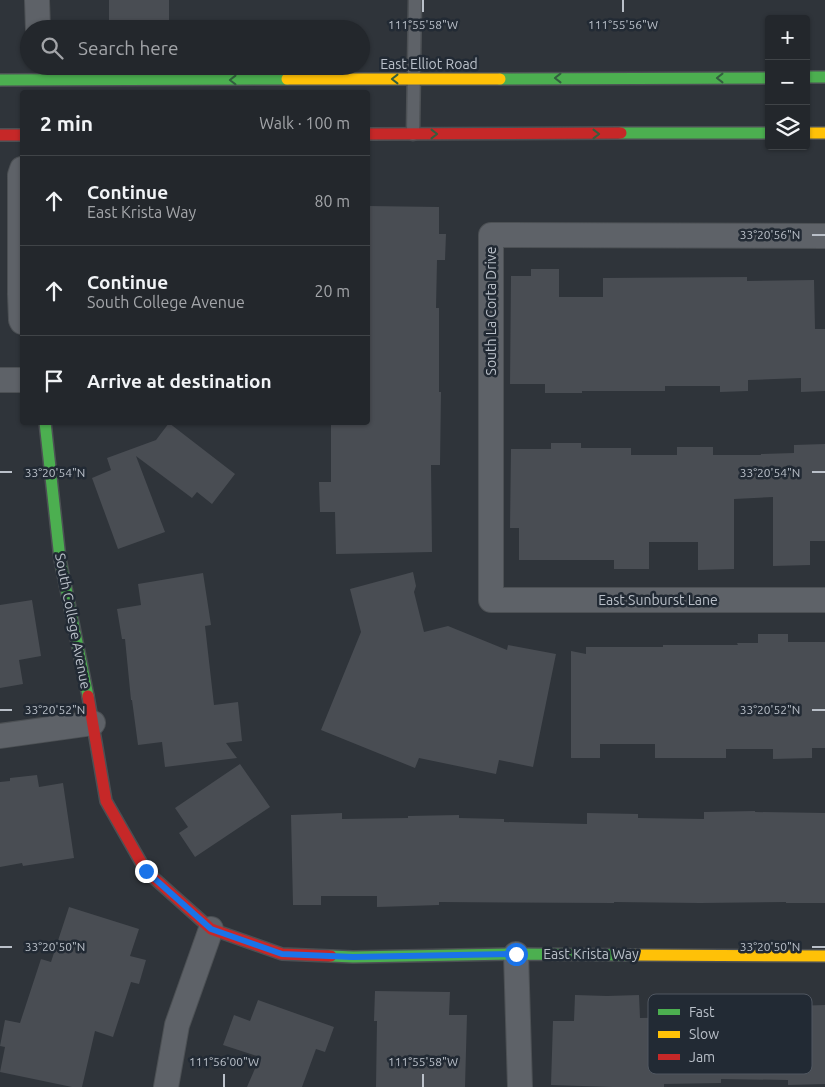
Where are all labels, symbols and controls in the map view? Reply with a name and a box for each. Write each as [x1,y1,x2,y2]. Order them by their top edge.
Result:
map controls [765,15,810,150]
button: + [765,15,810,60]
text: 111°55'58"W [388,18,458,31]
text: 111°55'56"W [588,18,658,31]
search box [20,20,370,75]
icon: search [38,34,66,62]
text: Search here [78,37,178,59]
street label: East Elliot Road [380,56,478,72]
button: − [765,60,810,105]
one-way arrow [553,73,561,83]
one-way arrow [716,73,724,83]
one-way arrow [391,74,398,84]
one-way arrow [228,75,236,85]
button: layers [765,105,810,150]
text: 2 min [40,111,93,135]
text: Walk · 100 m [259,114,350,132]
one-way arrow [430,129,438,139]
one-way arrow [592,129,600,139]
text: Continue [87,181,168,203]
icon: ahead [40,187,68,215]
text: 80 m [314,192,350,210]
text: East Krista Way [87,203,196,221]
text: 33°20'56"N [740,228,800,241]
street label: South La Corta Drive [483,247,499,375]
text: Continue [87,271,168,293]
icon: ahead [40,277,68,305]
text: 20 m [314,282,350,300]
text: South College Avenue [87,293,245,311]
icon: arrive [40,367,68,395]
text: Arrive at destination [87,370,272,392]
text: 33°20'54"N [25,466,85,479]
text: 33°20'54"N [740,466,800,479]
street label: South College Avenue [52,552,94,690]
street label: East Sunburst Lane [598,592,718,608]
text: 33°20'52"N [25,703,85,716]
text: 33°20'52"N [740,703,800,716]
route end [135,860,158,883]
text: 33°20'50"N [25,940,85,953]
text: 33°20'50"N [740,940,800,953]
route start [505,943,528,966]
street label: East Krista Way [543,946,639,962]
legend [648,994,812,1074]
text: Fast [689,1004,715,1020]
text: Slow [689,1026,719,1042]
text: Jam [689,1049,715,1065]
text: 111°56'00"W [189,1055,259,1068]
text: 111°55'58"W [388,1055,458,1068]

